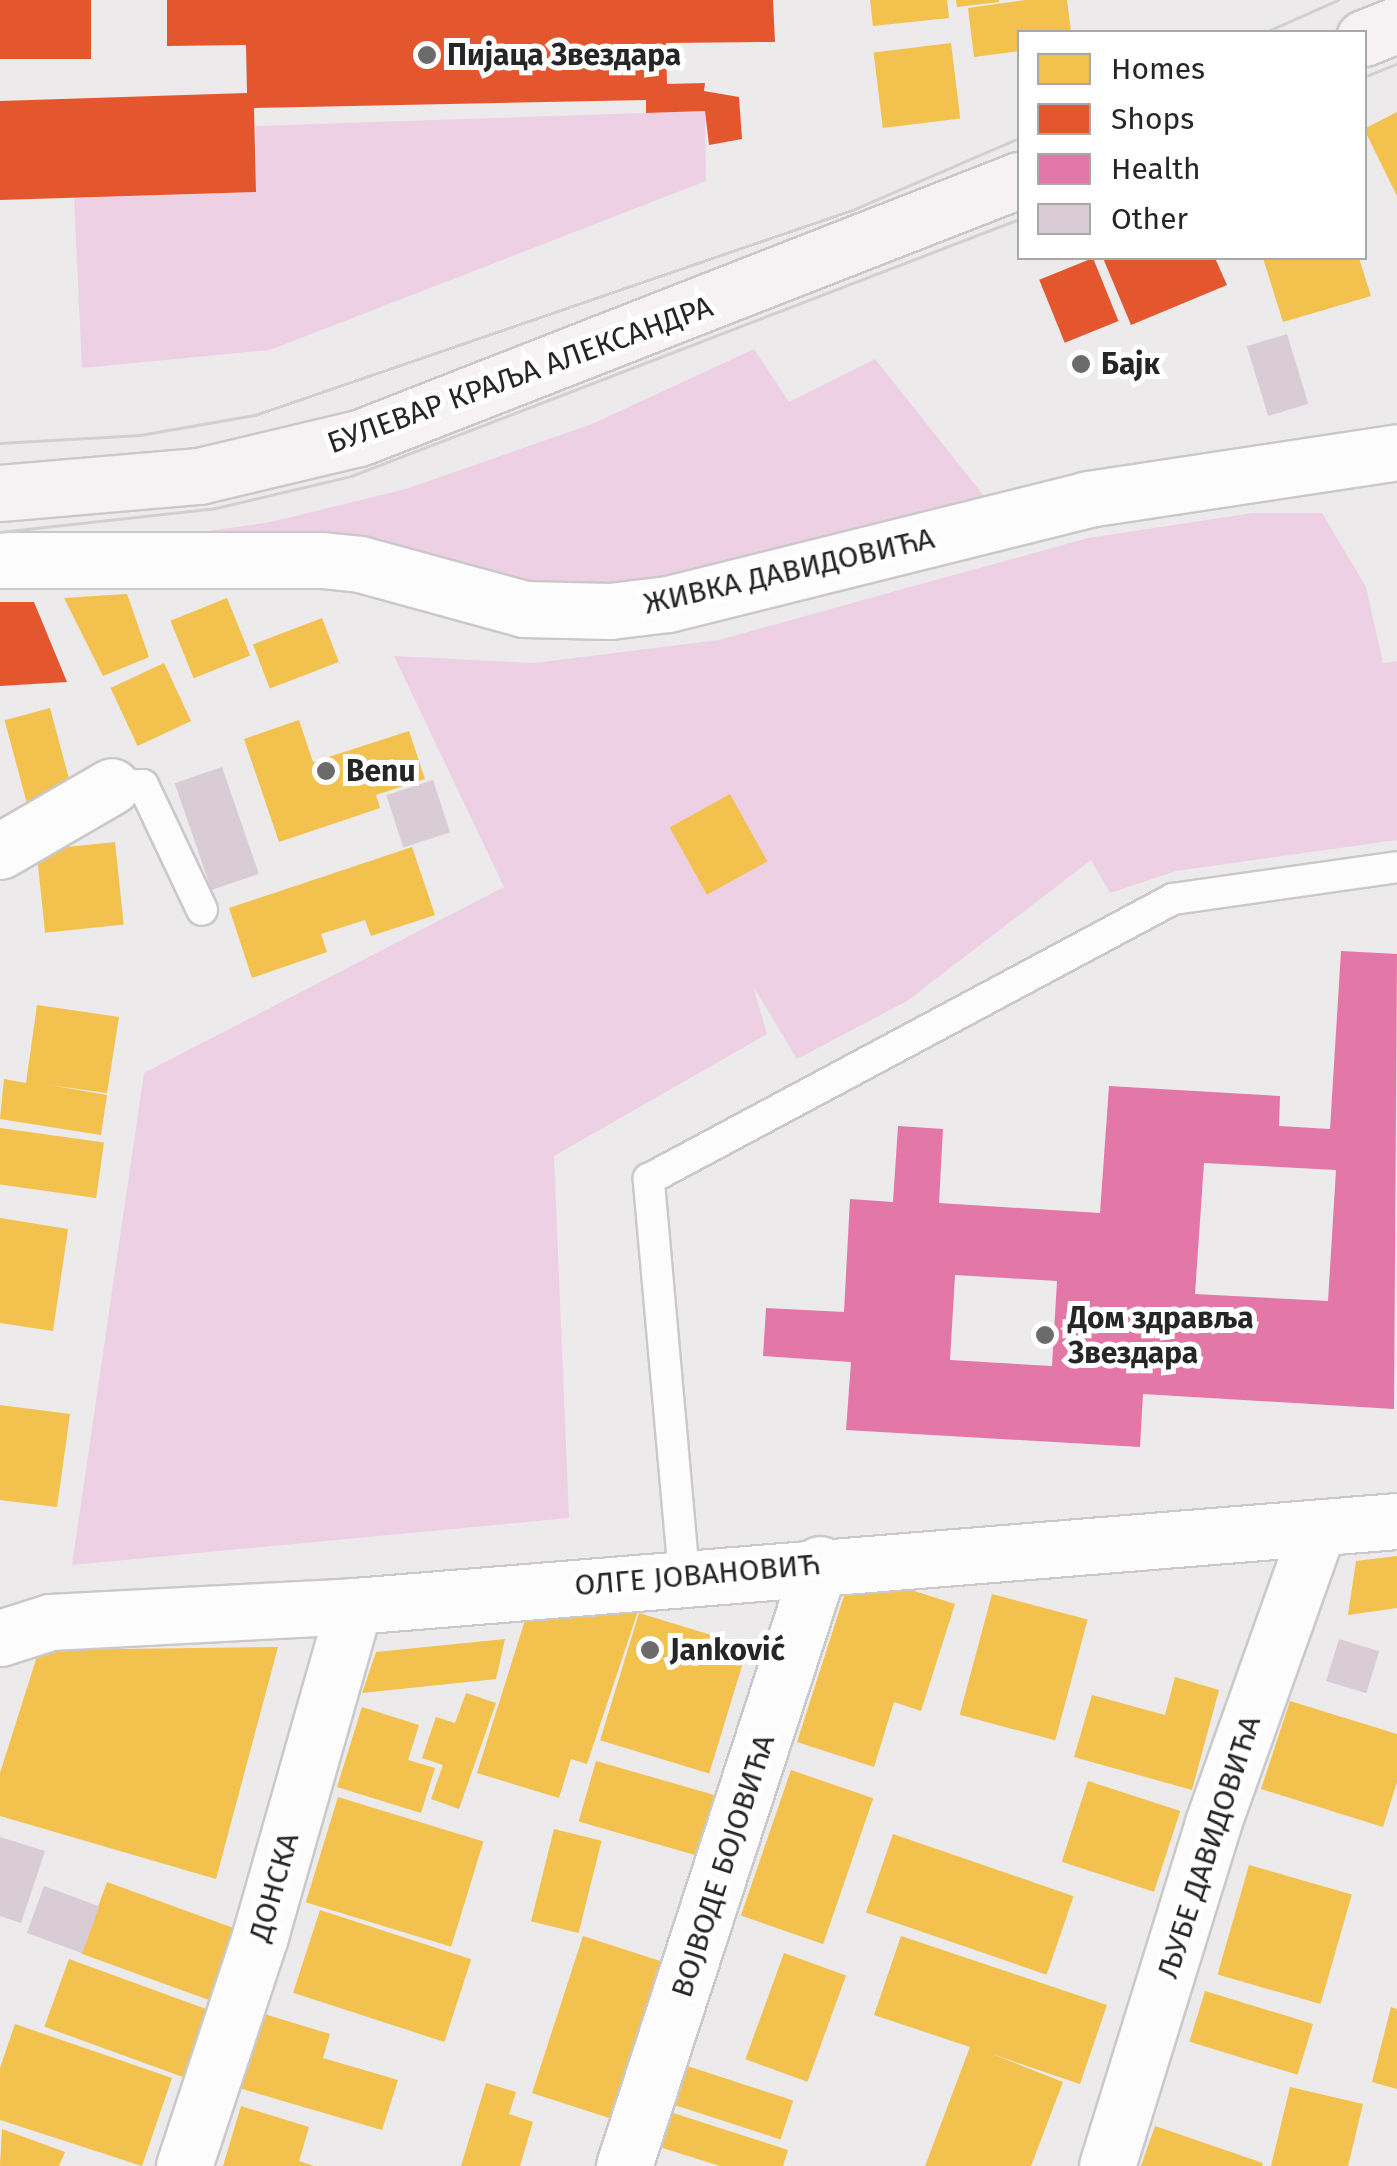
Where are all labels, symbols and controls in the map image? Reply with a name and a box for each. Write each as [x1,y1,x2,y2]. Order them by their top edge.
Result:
legend [1017,30,1367,260]
place label: Пијаца Звездара [447,37,681,73]
marker: Пијаца Звездара [416,44,438,66]
text: Homes [1111,51,1205,87]
text: Shops [1111,101,1194,137]
text: Health [1111,151,1201,187]
text: Other [1111,201,1188,237]
street label: БУЛЕВАР КРАЉА АЛЕКСАНДРА [323,288,717,462]
place label: Бајк [1101,346,1160,382]
marker: Бајк [1070,353,1092,375]
street label: ЖИВКА ДАВИДОВИЋА [640,520,938,622]
place label: Benu [346,753,416,789]
marker: Benu [315,760,337,782]
place label: Дом здравља Звездара [1068,1300,1254,1370]
marker: Дом здравља Звездара [1032,1322,1058,1348]
street label: ОЛГЕ ЈОВАНОВИЋ [573,1546,821,1604]
place label: Janković [670,1632,785,1668]
marker: Janković [639,1639,661,1661]
street label: ЉУБЕ ДАВИДОВИЋА [1150,1711,1268,1983]
street label: ВОЈВОДЕ БОЈОВИЋА [664,1730,782,2002]
street label: ДОНСКА [241,1829,307,1945]

